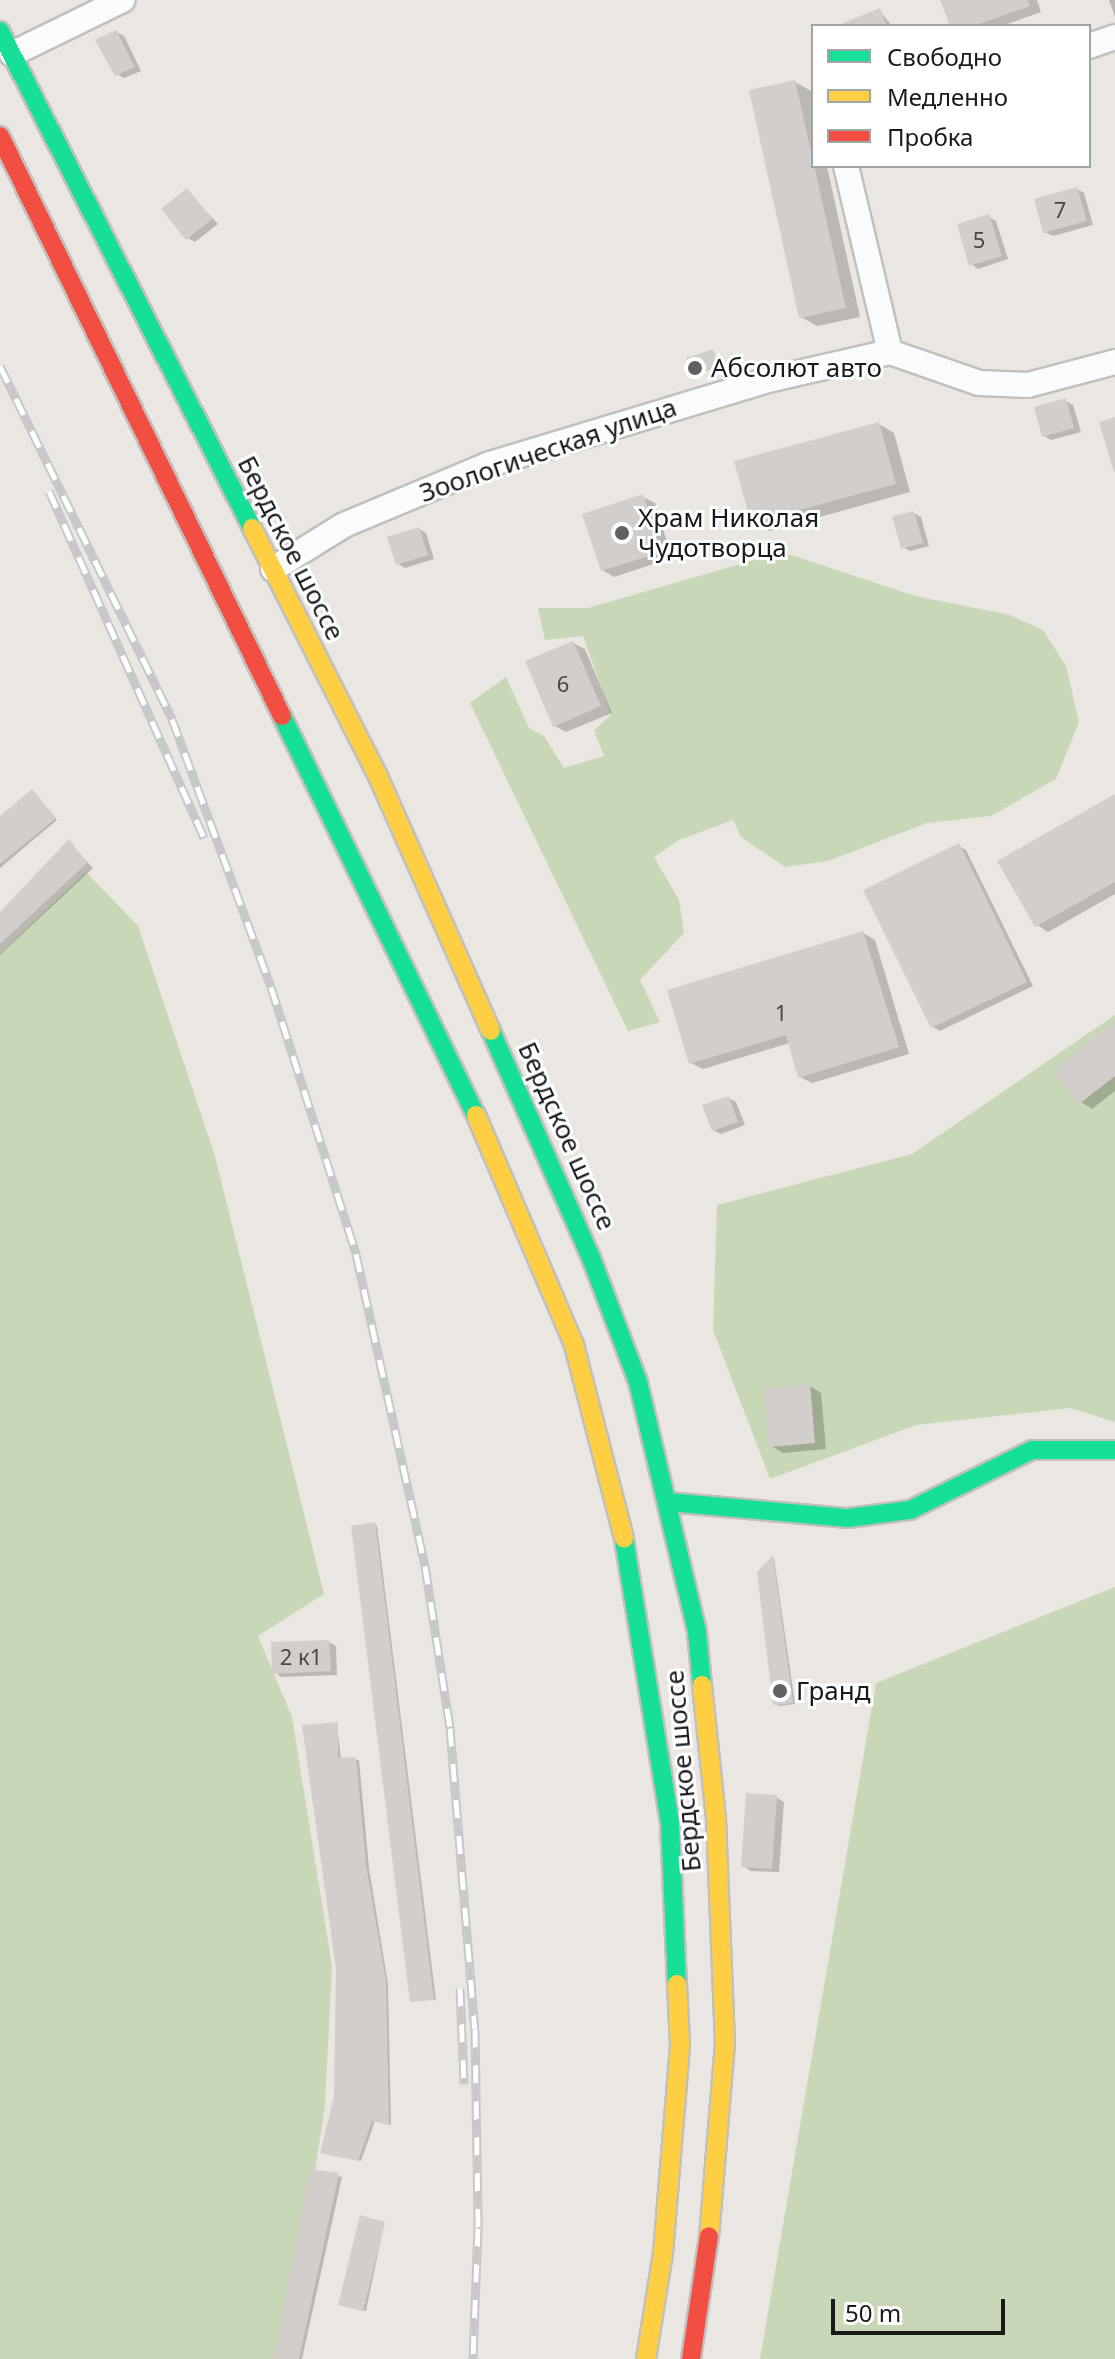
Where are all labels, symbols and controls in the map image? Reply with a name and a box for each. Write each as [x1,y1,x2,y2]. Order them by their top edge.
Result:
legend [811,24,1091,168]
text: Свободно [887,40,1002,73]
text: Медленно [887,80,1008,113]
text: Пробка [887,120,973,153]
house number: 7 [1054,197,1066,223]
house number: 5 [973,227,985,253]
place label: Абсолют авто [711,352,882,384]
marker: Абсолют авто [686,359,704,377]
street label: Зоологическая улица [415,391,681,509]
street label: Бердское шоссе [231,451,351,645]
place label: Храм Николая Чудотворца [638,502,819,564]
marker: Храм Николая Чудотворца [613,524,631,542]
house number: 6 [557,671,569,697]
house number: 1 [775,1000,787,1026]
street label: Бердское шоссе [512,1037,622,1235]
house number: 2 к1 [280,1644,322,1670]
street label: Бердское шоссе [659,1669,707,1873]
place label: Гранд [796,1675,870,1707]
marker: Гранд [771,1682,789,1700]
scale bar [835,2283,1009,2333]
text: 50 m [845,2296,901,2329]

